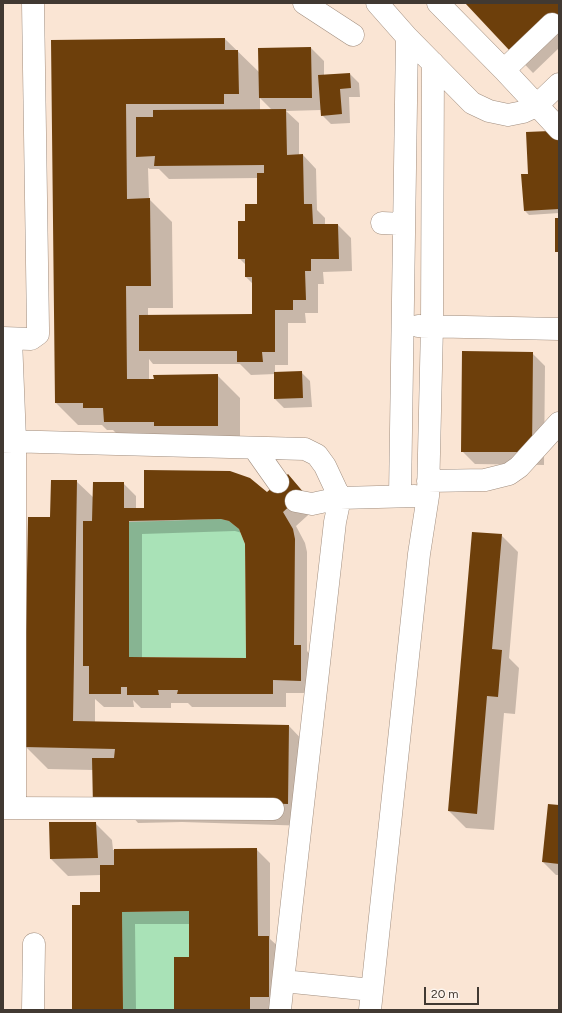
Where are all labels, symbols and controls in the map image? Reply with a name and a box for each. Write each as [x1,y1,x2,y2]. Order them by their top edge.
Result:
scale bar [426,979,481,1005]
text: 20 m [431,987,459,1001]

